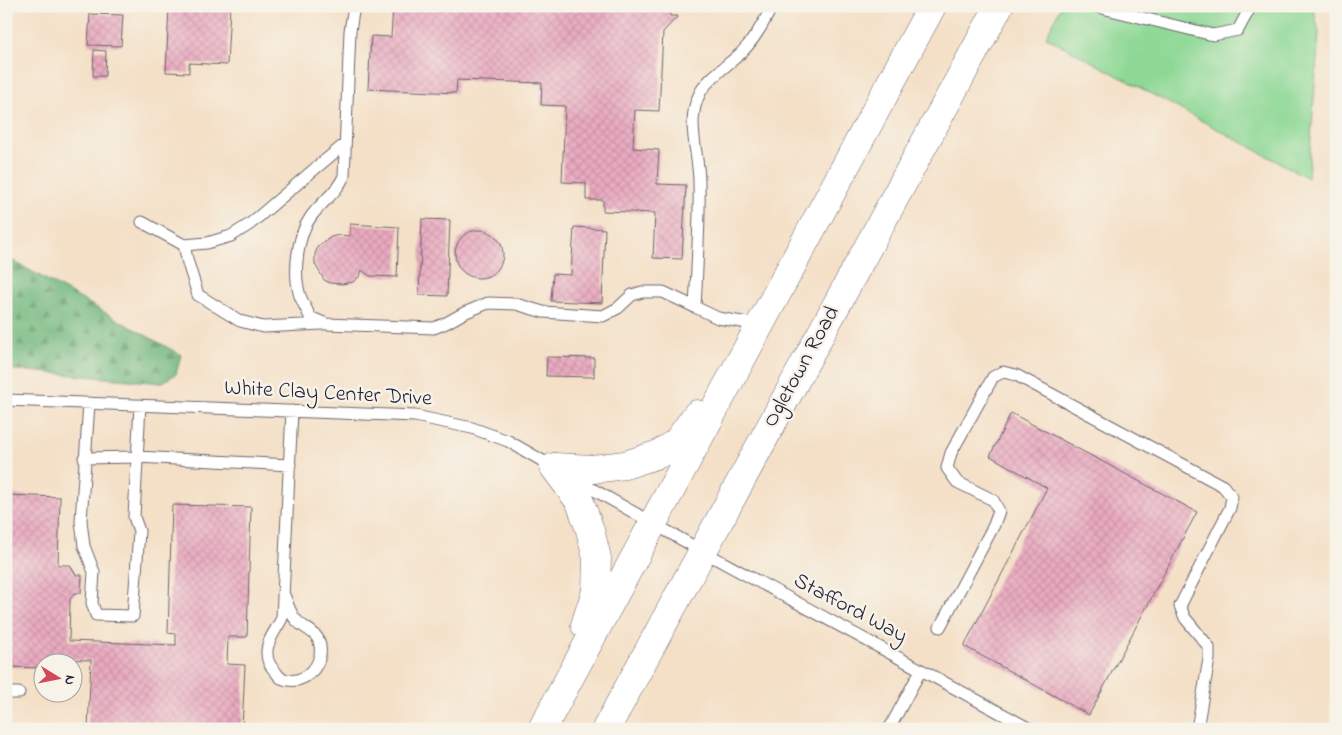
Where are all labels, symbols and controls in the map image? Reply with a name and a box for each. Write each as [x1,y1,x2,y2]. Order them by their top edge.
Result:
street label: Ogletown Road [755,300,849,434]
street label: White Clay Center Drive [223,373,433,416]
street label: Stafford Way [787,565,913,653]
north arrow [32,652,82,702]
text: N [58,674,80,686]

